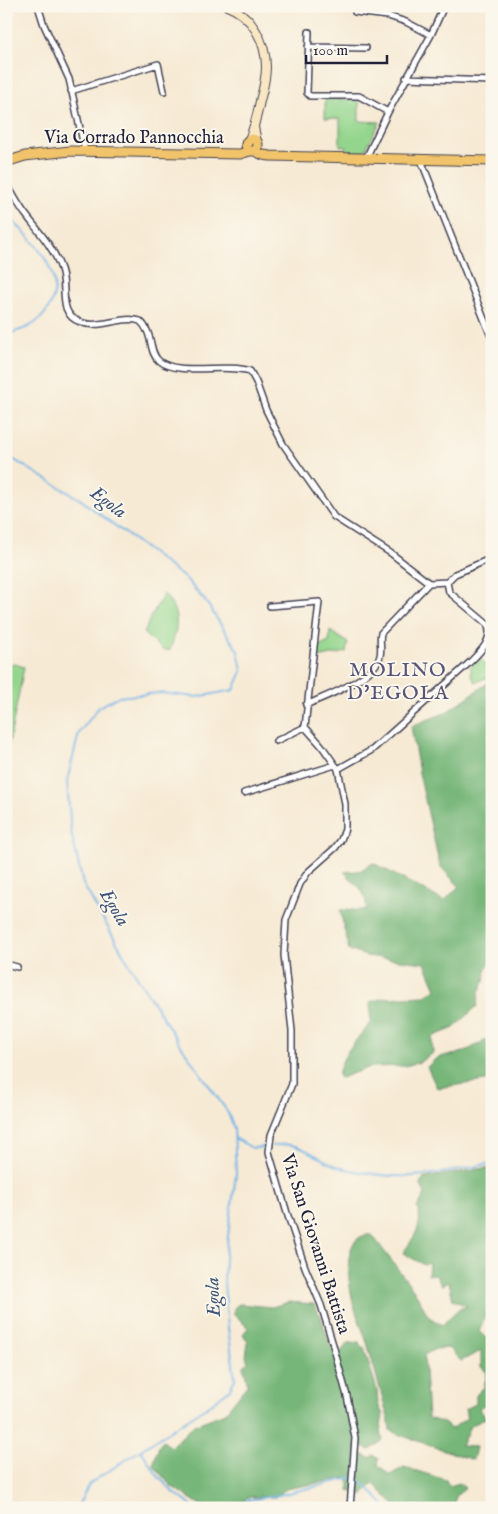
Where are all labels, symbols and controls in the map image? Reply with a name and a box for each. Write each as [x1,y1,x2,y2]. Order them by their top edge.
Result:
scale bar [306,32,387,64]
text: 100 m [313,41,349,60]
street label: Via Corrado Pannocchia [43,127,224,150]
water label: Egola [84,481,131,525]
district label: MOLINO D'EGOLA [347,658,449,706]
water label: Egola [93,884,135,931]
street label: Via San Giovanni Battista [275,1150,355,1337]
water label: Egola [201,1277,227,1318]

